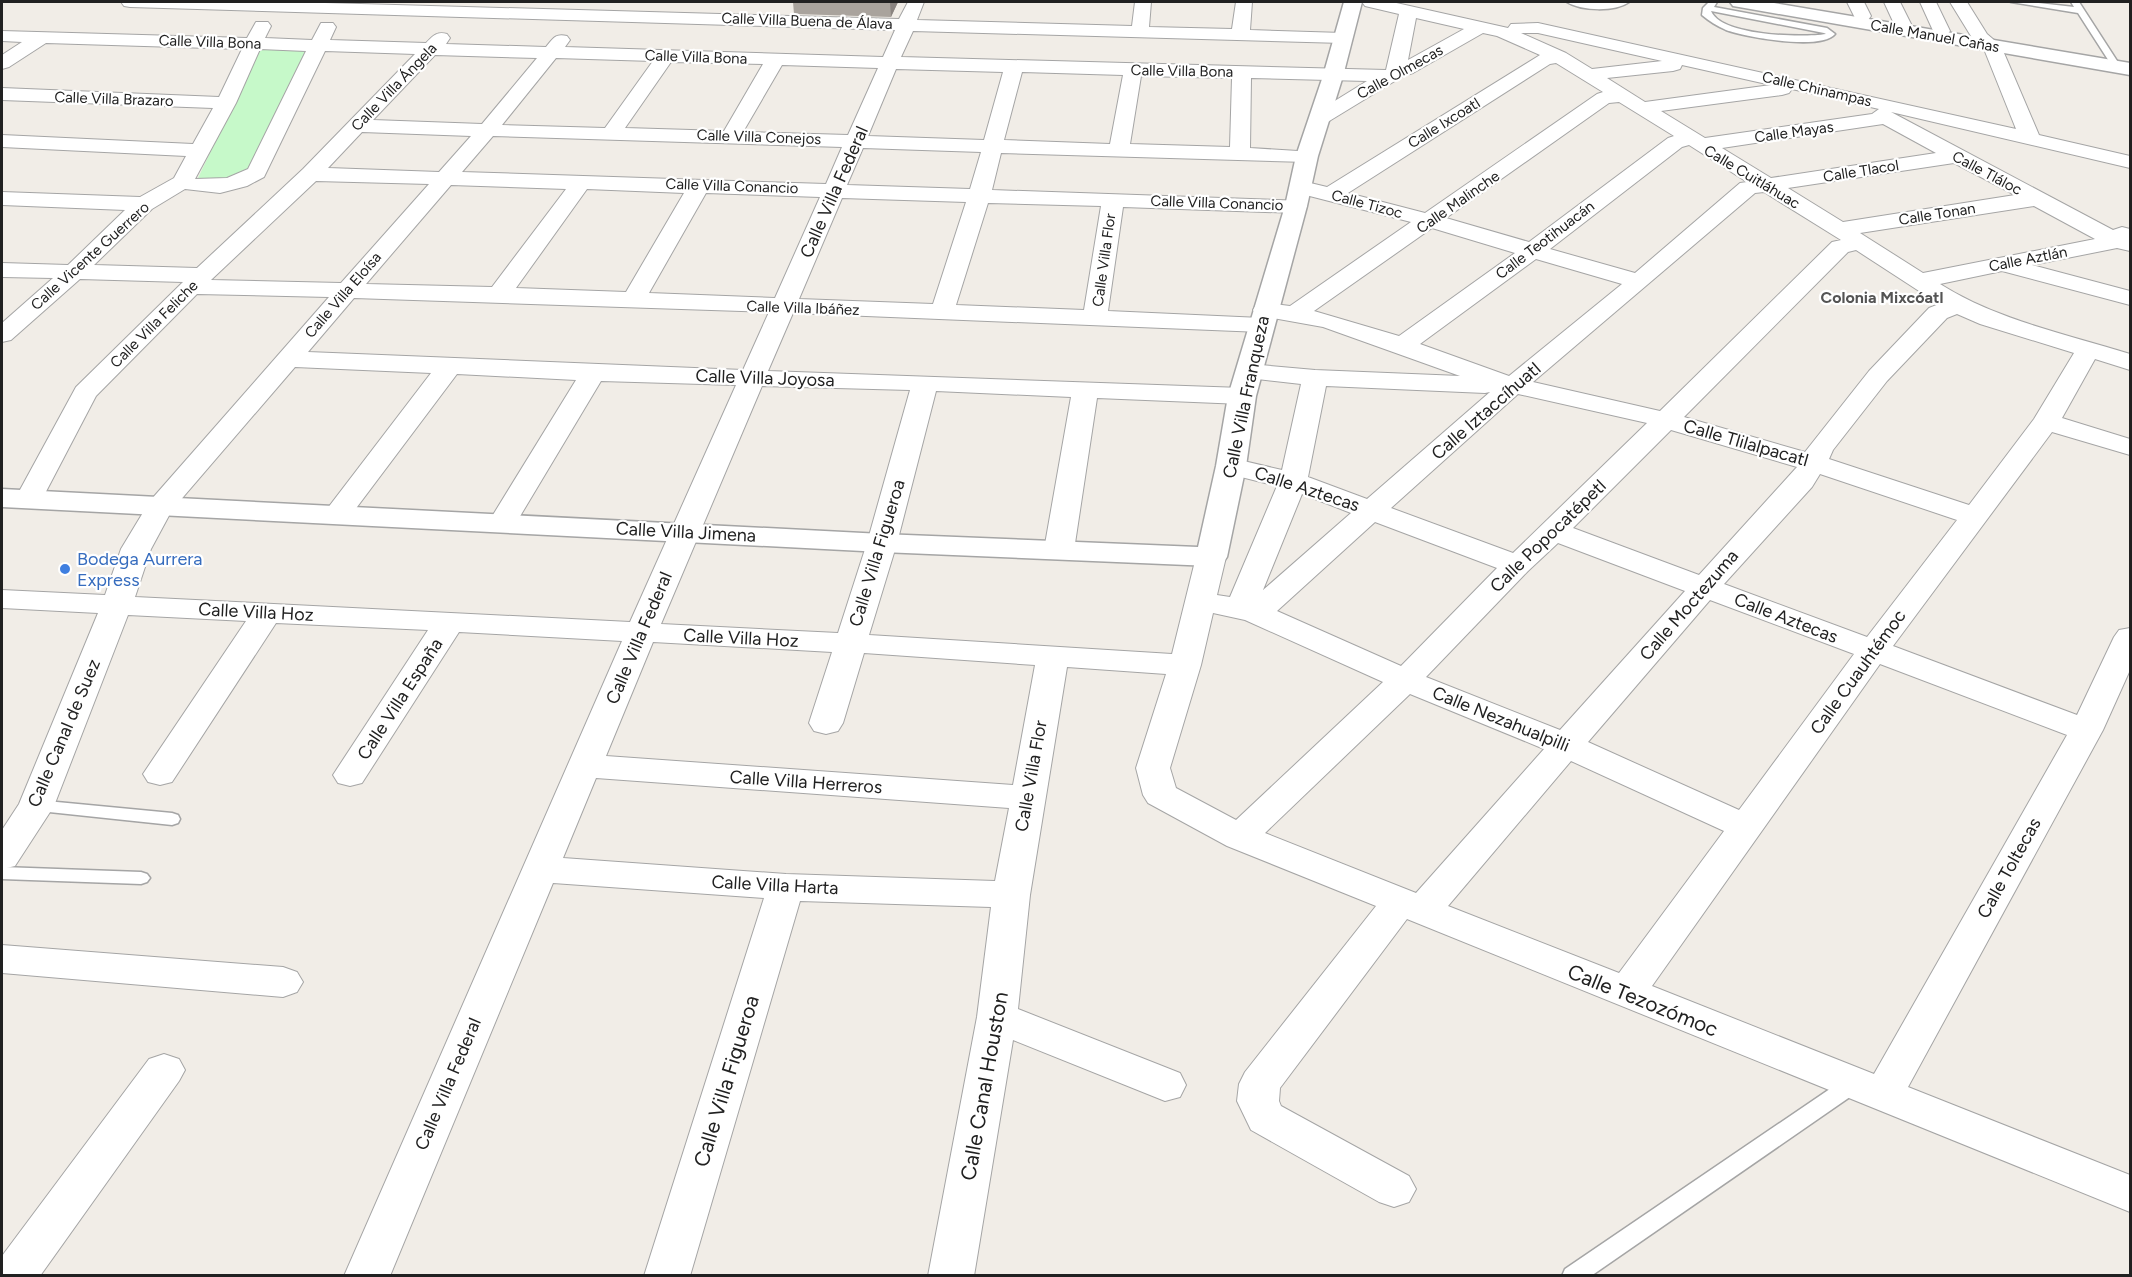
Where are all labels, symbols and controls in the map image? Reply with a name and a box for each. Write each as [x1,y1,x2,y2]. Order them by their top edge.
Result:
street label: Calle Villa Buena de Álava [721,9,893,33]
street label: Calle Manuel Cañas [1869,16,2001,56]
street label: Calle Villa Bona [158,31,262,53]
street label: Calle Villa Ángela [347,39,441,135]
street label: Calle Olmecas [1354,41,1446,103]
street label: Calle Villa Bona [644,46,748,68]
street label: Calle Villa Bona [1131,61,1233,81]
street label: Calle Chinampas [1760,68,1874,110]
street label: Calle Villa Brazaro [54,88,174,110]
street label: Calle Ixcoatl [1405,94,1483,152]
street label: Calle Mayas [1753,118,1835,146]
street label: Calle Villa Federal [795,123,873,261]
street label: Calle Villa Conejos [696,126,822,148]
street label: Calle Cuitláhuac [1701,141,1803,213]
street label: Calle Tláloc [1949,147,2025,199]
street label: Calle Tlacol [1822,156,1900,186]
street label: Calle Malinche [1413,167,1503,237]
street label: Calle Villa Conancio [665,175,799,197]
street label: Calle Tizoc [1329,186,1405,222]
street label: Calle Villa Conancio [1150,192,1284,214]
street label: Calle Teotihuacán [1492,197,1598,283]
street label: Calle Vicente Guerrero [27,198,153,314]
street label: Calle Tonan [1897,199,1977,229]
street label: Calle Villa Flor [1089,212,1119,308]
street label: Calle Aztlán [1987,243,2069,275]
street label: Calle Villa Eloísa [301,248,385,342]
street label: Calle Villa Feliche [106,276,202,372]
district label: Colonia Mixcóatl [1821,288,1943,307]
street label: Calle Villa Ibáñez [746,297,860,319]
street label: Calle Villa Franqueza [1218,314,1274,480]
street label: Calle Iztaccíhuatl [1427,358,1545,464]
street label: Calle Villa Joyosa [695,365,835,391]
street label: Calle Tlilalpacatl [1681,415,1811,471]
street label: Calle Aztecas [1252,462,1362,516]
street label: Calle Popocatépetl [1485,475,1611,597]
street label: Calle Villa Figueroa [844,477,910,629]
street label: Calle Villa Jimena [615,517,757,547]
street label: Calle Moctezuma [1635,545,1743,665]
place label: Bodega Aurrera Express [77,548,203,591]
marker: Bodega Aurrera Express [58,562,72,576]
street label: Calle Villa Federal [601,569,677,707]
street label: Calle Aztecas [1731,588,1841,648]
street label: Calle Villa Hoz [198,598,314,626]
street label: Calle Cuauhtémoc [1805,605,1911,739]
street label: Calle Villa Hoz [683,624,799,652]
street label: Calle Villa España [352,634,448,764]
street label: Calle Canal de Suez [23,656,105,810]
street label: Calle Nezahualpilli [1429,681,1573,757]
street label: Calle Villa Flor [1010,719,1052,833]
street label: Calle Villa Herreros [729,766,883,798]
street label: Calle Toltecas [1972,814,2046,922]
street label: Calle Villa Harta [711,871,839,899]
street label: Calle Tezozómoc [1564,958,1722,1042]
street label: Calle Canal Houston [955,990,1013,1182]
street label: Calle Villa Figueroa [688,992,764,1170]
street label: Calle Villa Federal [410,1015,486,1153]

